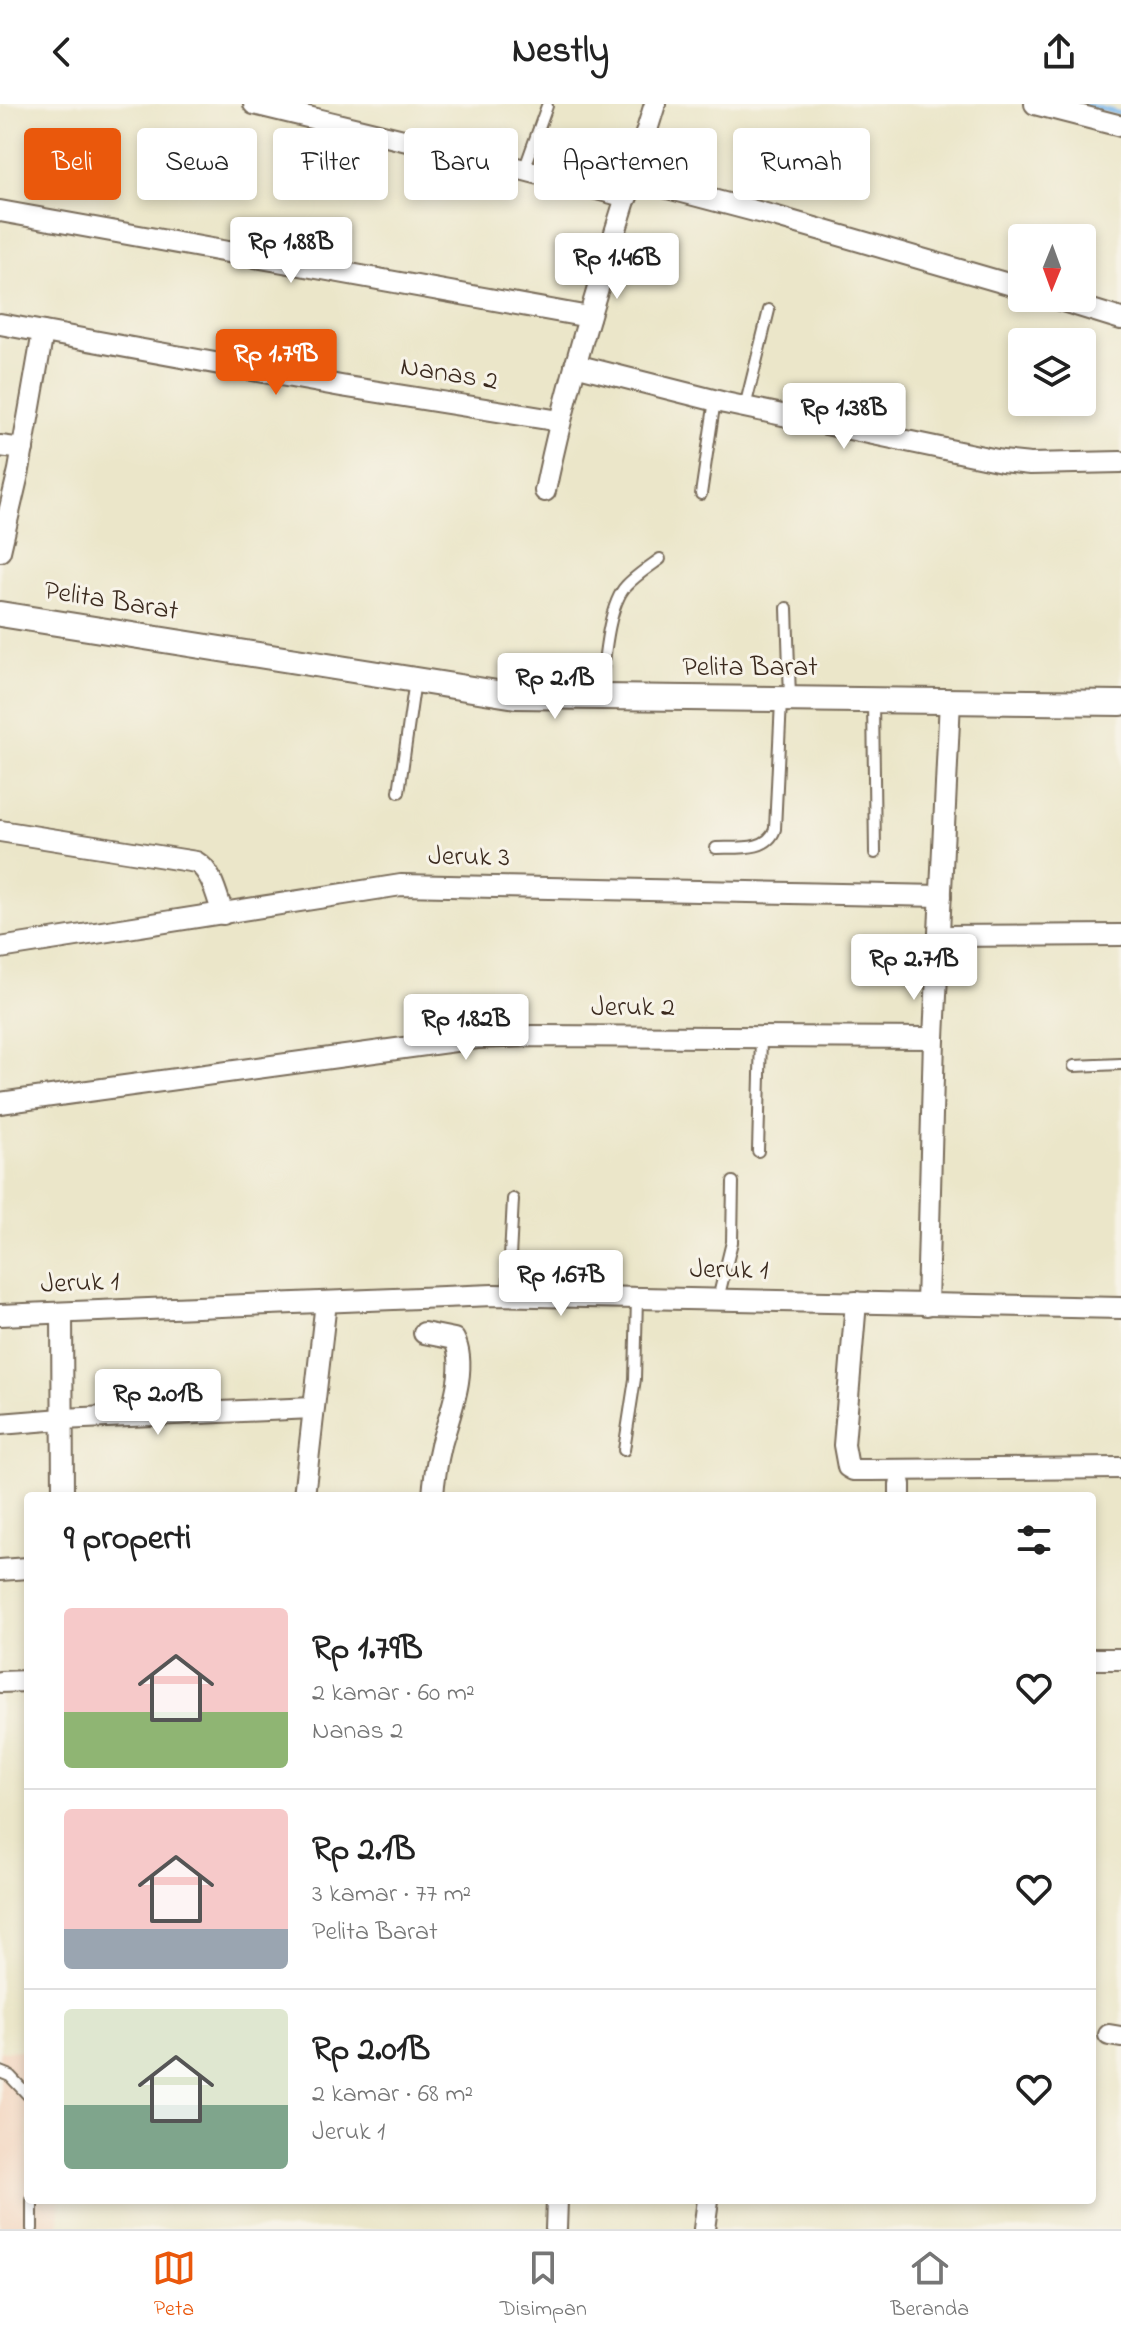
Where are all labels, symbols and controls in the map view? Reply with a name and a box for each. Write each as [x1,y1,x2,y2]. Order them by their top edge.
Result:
text: Nestly [512,26,609,79]
icon: back [40,30,84,74]
icon: share [1037,30,1081,74]
chip: Beli [24,128,121,200]
chip: Sewa [137,128,257,200]
chip: Filter [273,128,388,200]
chip: Baru [404,128,518,200]
chip: Apartemen [534,128,717,200]
chip: Rumah [733,128,870,200]
pin: Rp 1.88B [208,217,374,285]
text: Rp 1.88B [248,224,334,262]
north arrow [1008,224,1096,312]
map controls [1008,224,1096,416]
pin: Rp 1.46B [534,233,700,301]
text: Rp 1.46B [573,240,661,278]
button: layers [1008,328,1096,416]
pin: Rp 1.79B [193,329,359,397]
text: Rp 1.79B [234,336,318,374]
street label: Nanas 2 [397,347,501,403]
pin: Rp 1.38B [761,383,927,451]
text: Rp 1.38B [801,390,887,428]
street label: Pelita Barat [41,571,181,633]
street label: Pelita Barat [682,648,818,689]
pin: Rp 2.1B [481,653,629,721]
text: Rp 2.1B [515,660,595,698]
street label: Jeruk 3 [428,837,510,879]
pin: Rp 2.71B [831,934,997,1002]
text: Rp 2.71B [869,941,959,979]
street label: Jeruk 2 [591,988,675,1029]
pin: Rp 1.82B [383,994,549,1062]
text: Rp 1.82B [422,1001,510,1039]
pin: Rp 1.67B [478,1250,644,1318]
street label: Jeruk 1 [689,1250,769,1292]
text: Rp 1.67B [517,1257,605,1295]
street label: Jeruk 1 [40,1262,120,1306]
pin: Rp 2.01B [75,1369,241,1437]
text: Rp 2.01B [113,1376,203,1414]
text: 9 properti [64,1515,191,1565]
icon: filters [1012,1518,1056,1562]
text: Rp 1.79B [312,1625,423,1675]
icon: home [128,1640,224,1736]
icon: heart [1012,1666,1056,1710]
text: 2 kamar · 60 m² [312,1675,475,1713]
text: Nanas 2 [312,1713,403,1751]
text: Rp 2.1B [312,1826,415,1876]
icon: home [128,1841,224,1937]
icon: heart [1012,1867,1056,1911]
text: 3 kamar · 77 m² [312,1876,471,1914]
text: Pelita Barat [312,1914,438,1952]
text: Rp 2.01B [312,2026,430,2076]
icon: home [128,2041,224,2137]
icon: heart [1012,2067,1056,2111]
text: 2 kamar · 68 m² [312,2076,473,2114]
text: Jeruk 1 [312,2114,385,2152]
tab: Peta [152,2246,196,2326]
tab: Disimpan [500,2246,587,2326]
tab: Beranda [891,2246,969,2326]

